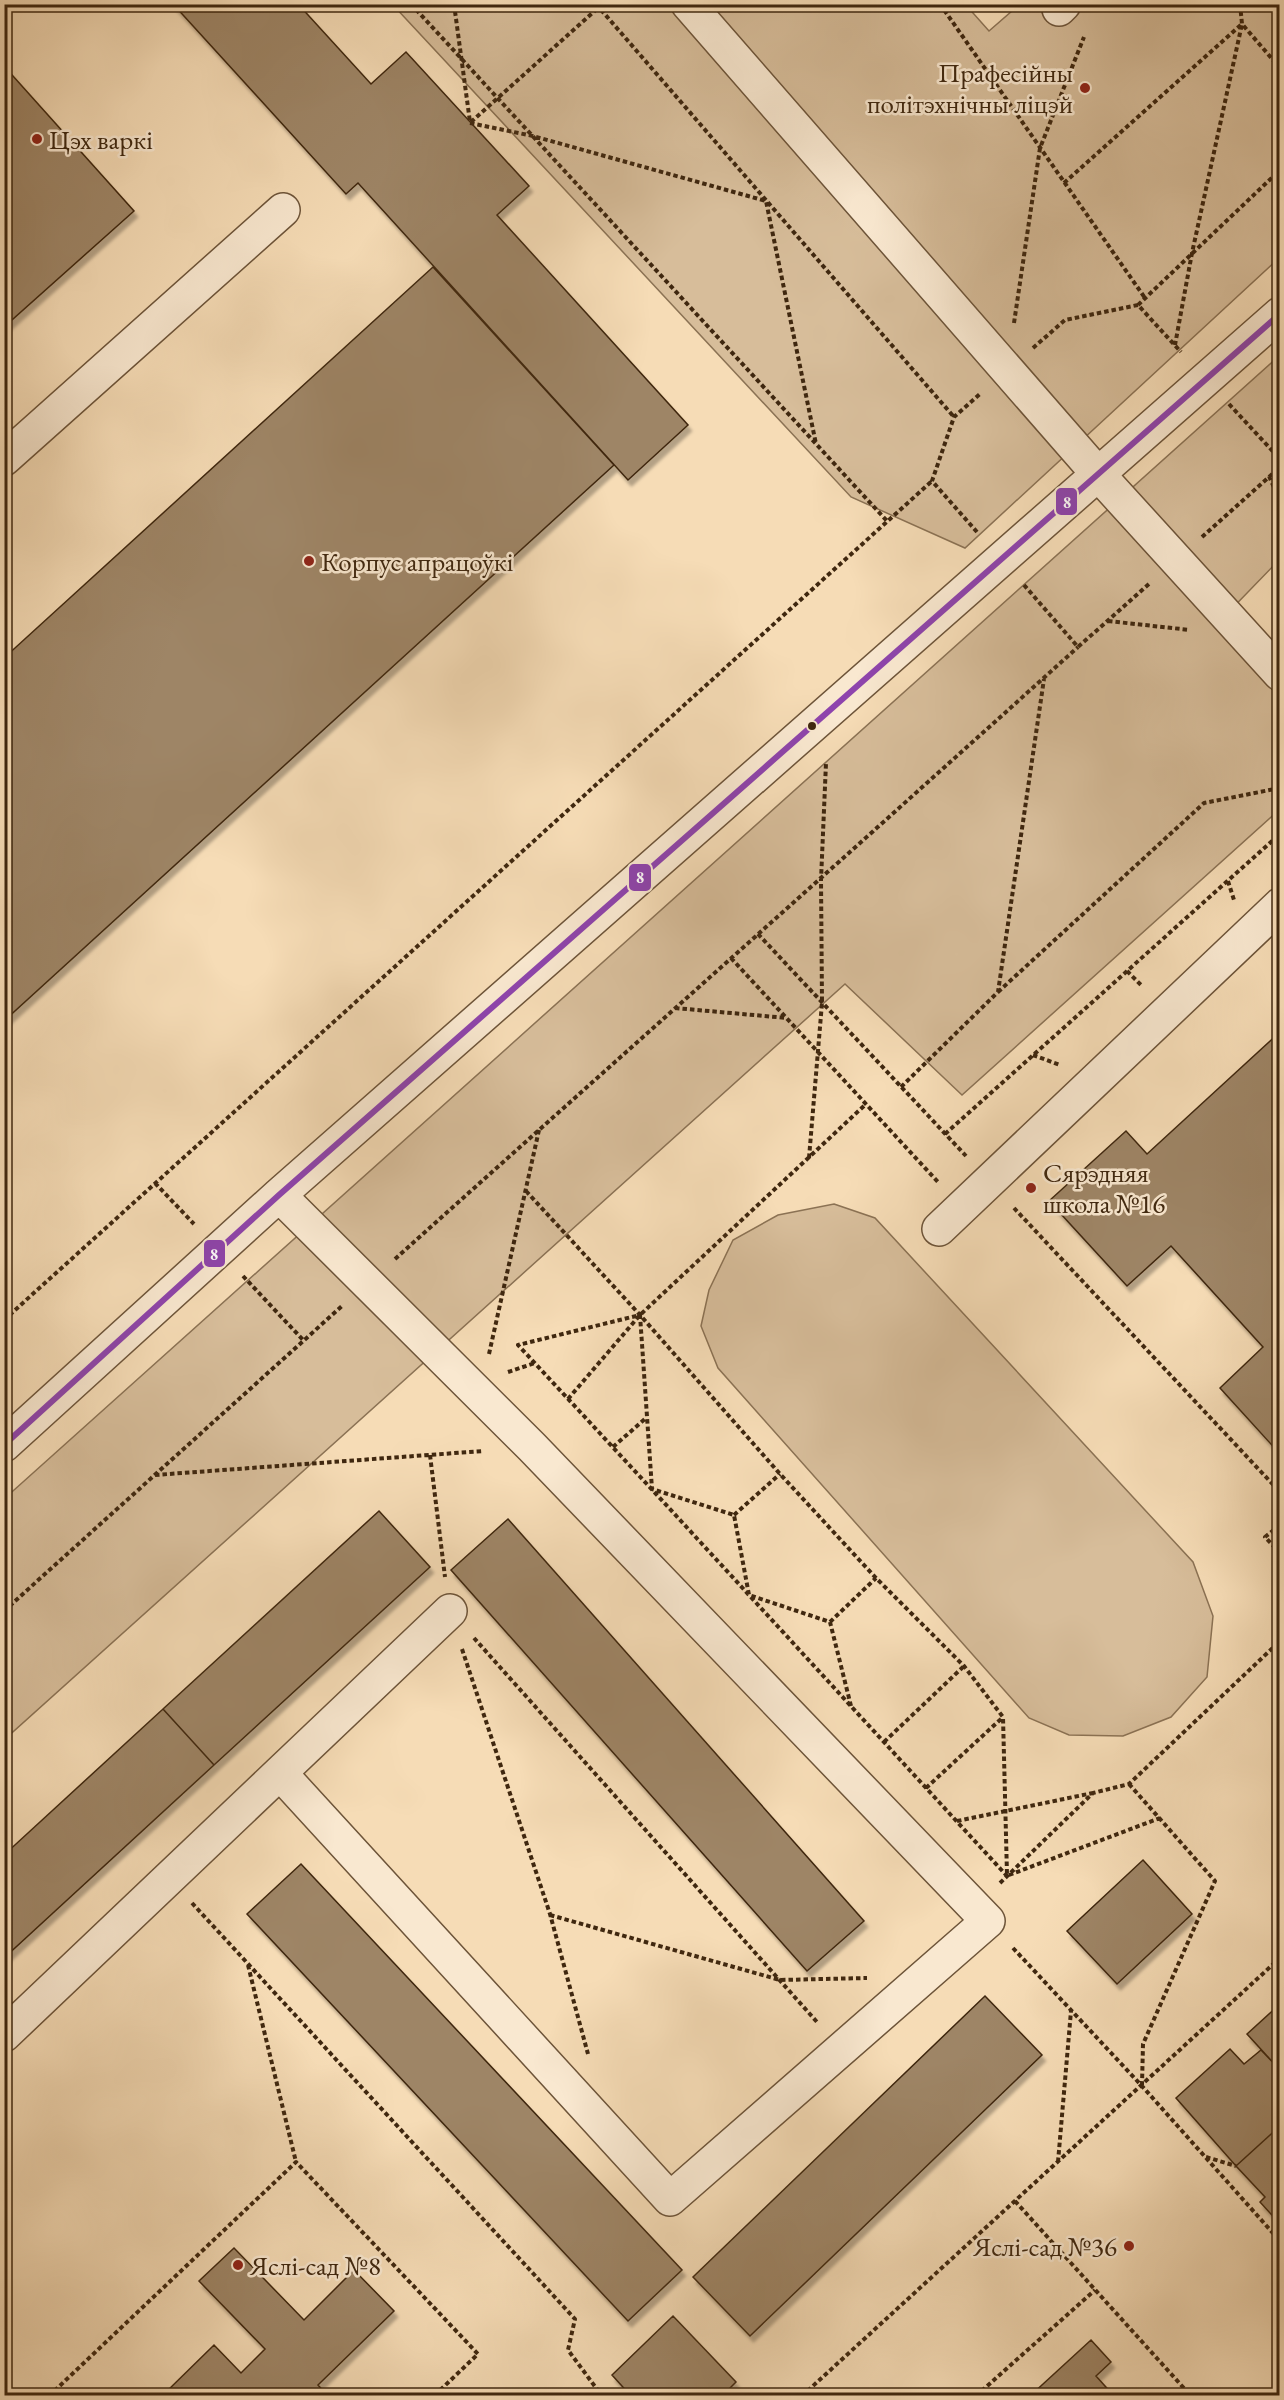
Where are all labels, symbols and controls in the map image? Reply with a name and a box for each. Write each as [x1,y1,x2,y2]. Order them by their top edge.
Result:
place label: Прафесійны політэхнічны ліцэй [867,55,1073,121]
marker: Прафесійны політэхнічны ліцэй [1078,81,1092,95]
place label: Цэх варкі [49,122,153,157]
marker: Цэх варкі [30,132,44,146]
line badge: 8 [1055,487,1078,516]
text: 8 [1063,492,1071,513]
place label: Корпус апрацоўкі [321,544,514,579]
marker: Корпус апрацоўкі [302,554,316,568]
unlabelled marker [806,720,818,732]
line badge: 8 [628,863,652,892]
text: 8 [636,867,644,888]
place label: Сярэдняя школа №16 [1043,1155,1165,1221]
marker: Сярэдняя школа №16 [1024,1181,1038,1195]
line badge: 8 [203,1239,226,1268]
text: 8 [210,1244,218,1265]
place label: Яслі-сад №36 [972,2229,1117,2264]
marker: Яслі-сад №36 [1122,2239,1136,2253]
place label: Яслі-сад №8 [249,2248,381,2283]
marker: Яслі-сад №8 [231,2258,245,2272]

